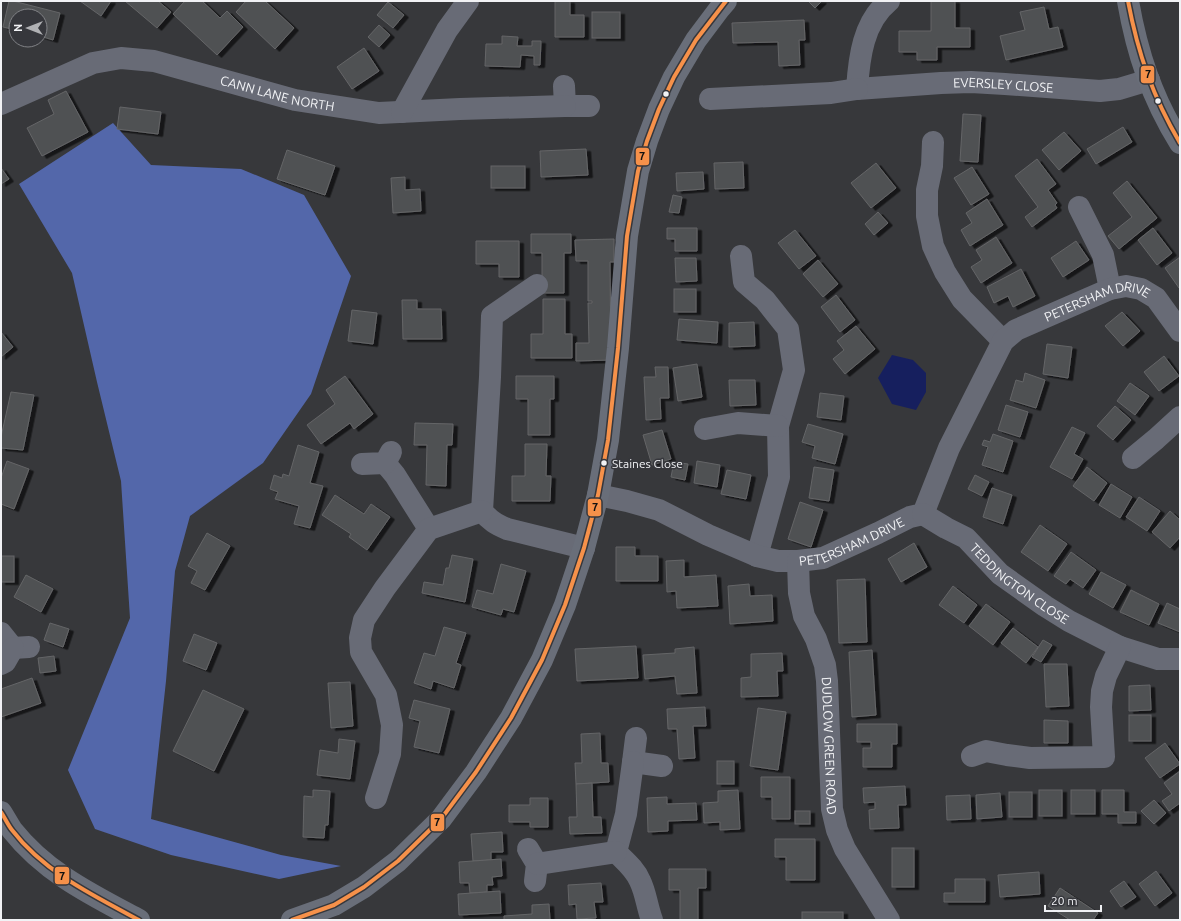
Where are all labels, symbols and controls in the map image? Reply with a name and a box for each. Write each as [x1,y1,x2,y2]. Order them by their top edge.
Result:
north arrow [8,8,48,48]
text: N [12,24,24,32]
line badge: 7 [1140,65,1155,84]
text: 7 [1145,68,1151,80]
street label: CANN LANE NORTH [219,73,336,113]
street label: EVERSLEY CLOSE [953,75,1054,95]
unlabelled marker [661,89,671,99]
unlabelled marker [1153,96,1163,106]
line badge: 7 [635,147,650,166]
text: 7 [639,150,645,162]
street label: PETERSHAM DRIVE [1042,279,1153,324]
place label: Staines Close [612,457,683,470]
marker: Staines Close [599,458,609,468]
line badge: 7 [587,498,602,517]
text: 7 [592,501,598,513]
street label: PETERSHAM DRIVE [798,514,906,568]
street label: TEDDINGTON CLOSE [968,540,1072,626]
street label: DUDLOW GREEN ROAD [820,677,840,816]
line badge: 7 [430,813,445,832]
text: 7 [434,816,440,828]
line badge: 7 [54,866,70,885]
text: 7 [59,870,65,882]
scale bar [1045,887,1101,913]
text: 20 m [1051,894,1078,907]

